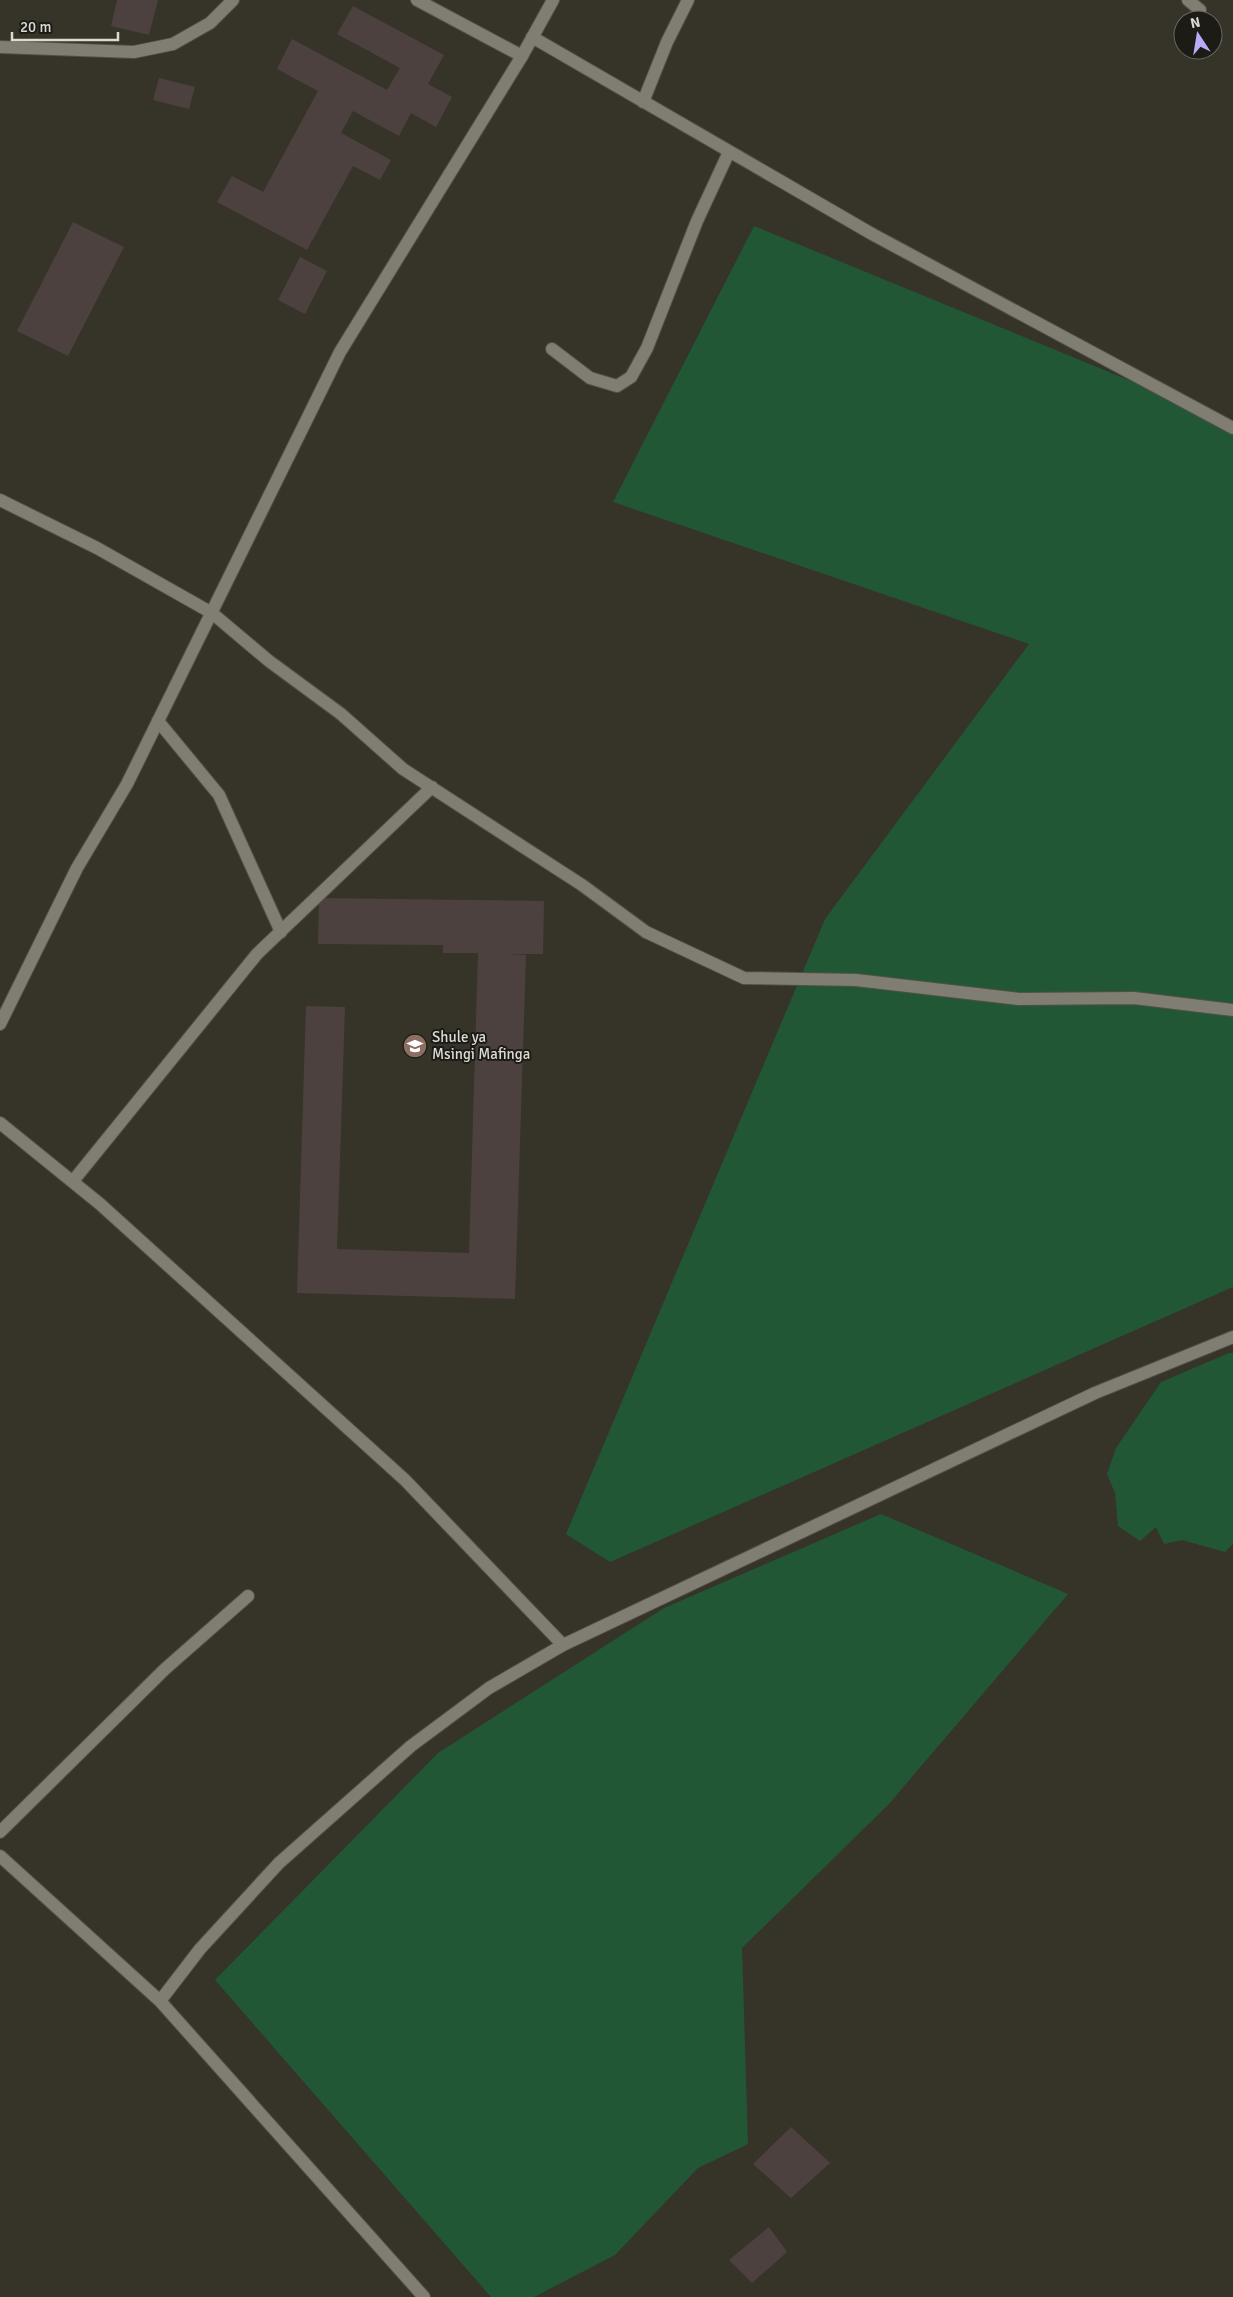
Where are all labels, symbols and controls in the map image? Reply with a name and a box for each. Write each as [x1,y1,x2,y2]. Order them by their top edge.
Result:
scale bar [12,10,119,42]
north arrow [1173,10,1223,60]
text: N [1189,13,1202,32]
text: 20 m [20,18,51,36]
place label: Shule ya Msingi Mafinga [432,1028,530,1063]
school or university icon: Shule ya Msingi Mafinga [402,1033,428,1059]

